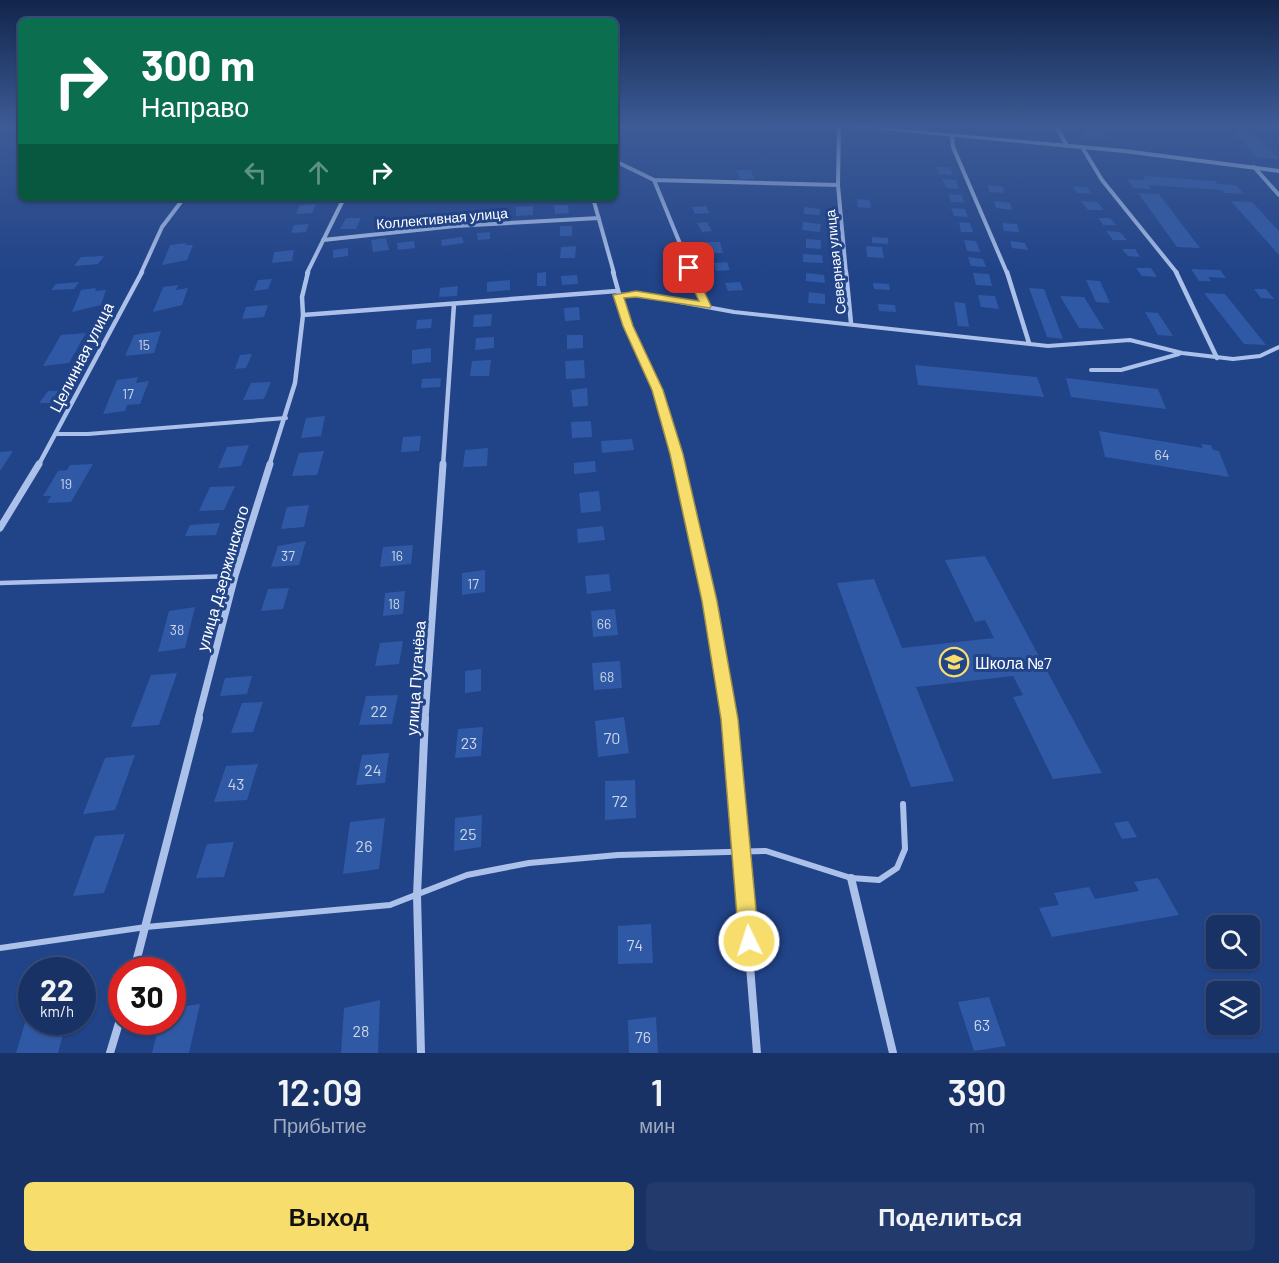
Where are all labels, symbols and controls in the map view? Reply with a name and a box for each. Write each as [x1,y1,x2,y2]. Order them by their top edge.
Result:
text: 300 m [141,39,255,89]
icon: right [42,42,120,120]
text: Направо [141,90,249,122]
icon: left [239,156,272,189]
icon: ahead [302,156,335,189]
icon: right [365,156,398,189]
street label: Коллективная улица [375,204,509,232]
street label: Северная улица [821,209,849,315]
pin [663,242,714,293]
icon: arrive [672,251,705,284]
street label: Целинная улица [45,299,117,415]
house number: 15 [138,336,150,353]
house number: 17 [122,385,134,402]
house number: 64 [1155,446,1169,463]
house number: 19 [60,475,72,492]
street label: улица Дзержинского [192,503,252,653]
house number: 37 [281,547,295,564]
house number: 16 [391,547,403,564]
house number: 17 [467,575,479,592]
house number: 18 [388,595,400,612]
house number: 66 [597,615,611,632]
street label: улица Пугачёва [402,620,429,736]
house number: 38 [170,621,184,638]
school or university icon: Школа №7 [938,646,970,678]
place label: Школа №7 [975,653,1052,672]
house number: 68 [600,668,614,685]
house number: 22 [370,701,388,720]
house number: 70 [604,728,620,747]
house number: 23 [461,733,477,752]
house number: 24 [364,760,382,779]
house number: 43 [227,774,245,793]
house number: 72 [612,791,628,810]
house number: 25 [460,824,476,843]
house number: 26 [356,836,372,855]
position arrow [717,909,781,973]
map controls [1206,915,1260,1035]
button: search [1206,915,1260,969]
house number: 74 [627,935,643,954]
speed limit sign: 30 [108,957,186,1035]
text: 22 [40,971,74,1007]
button: layers [1206,981,1260,1035]
text: km/h [40,1002,74,1020]
house number: 63 [974,1015,990,1034]
house number: 28 [353,1021,369,1040]
house number: 76 [635,1027,651,1046]
text: 12:09 [277,1070,362,1113]
text: 1 [651,1070,664,1113]
text: 390 [948,1070,1006,1113]
text: Прибытие [273,1113,367,1137]
text: мин [639,1113,675,1137]
text: m [969,1113,985,1137]
button: Выход [24,1182,634,1251]
button: Поделиться [646,1182,1255,1251]

